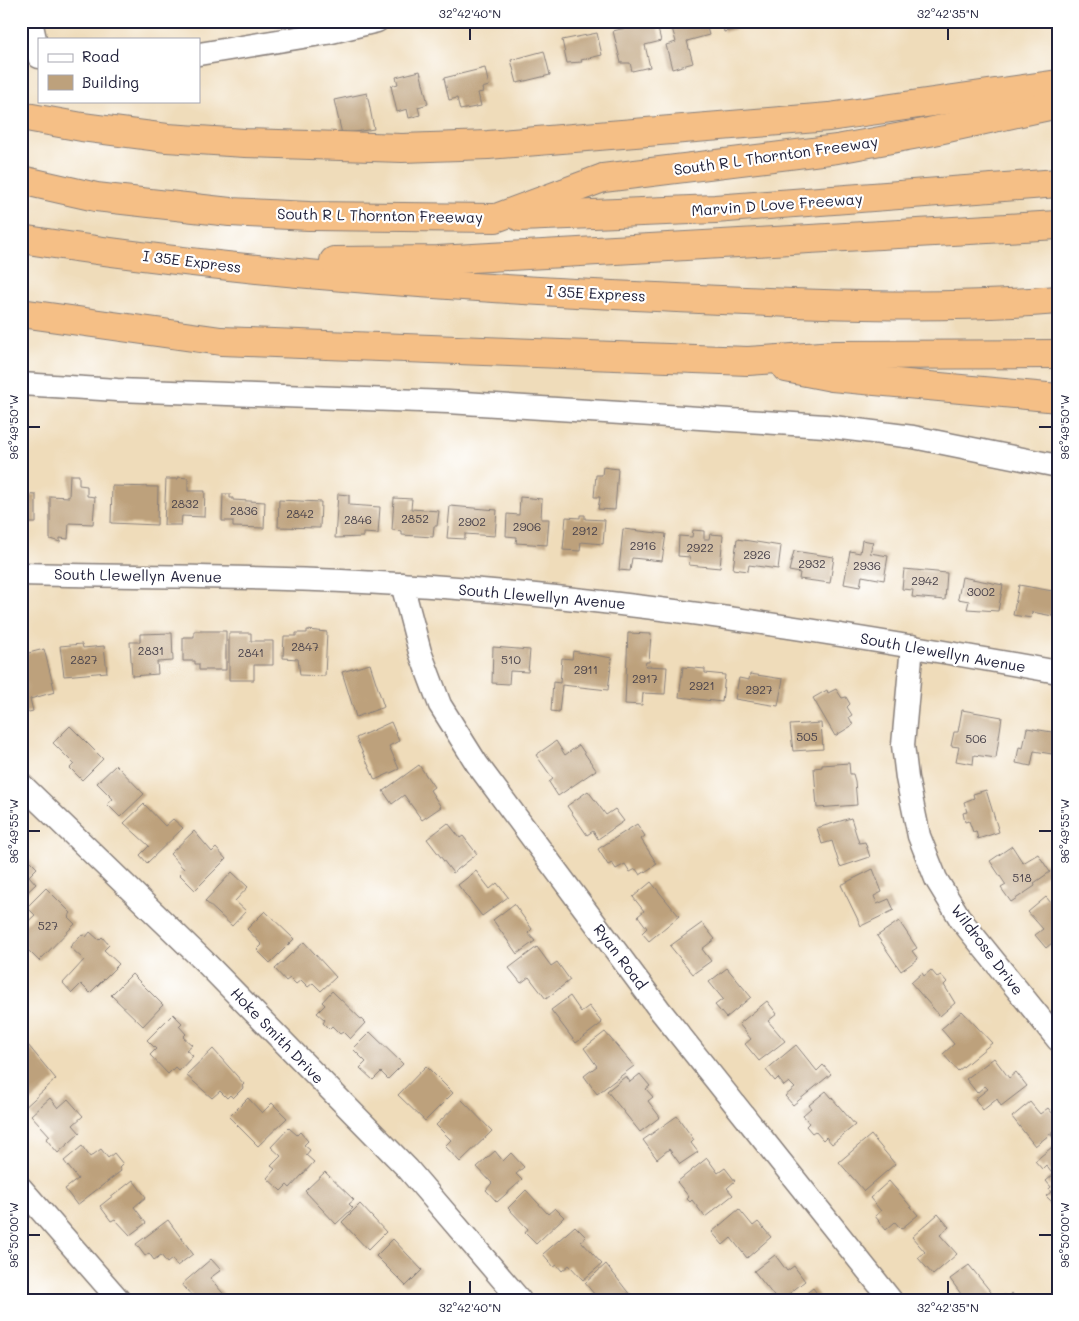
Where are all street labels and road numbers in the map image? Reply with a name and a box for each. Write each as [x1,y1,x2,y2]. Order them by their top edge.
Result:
street label: South R L Thornton Freeway [672,131,879,179]
street label: Marvin D Love Freeway [691,188,863,220]
street label: South R L Thornton Freeway [277,203,483,227]
street label: I 35E Express [142,245,243,277]
street label: I 35E Express [546,280,646,306]
street label: South Llewellyn Avenue [54,564,222,586]
street label: South Llewellyn Avenue [458,579,626,613]
street label: South Llewellyn Avenue [859,628,1027,676]
street label: Wildrose Drive [947,900,1028,999]
street label: Ryan Road [590,920,652,993]
street label: Hoke Smith Drive [227,983,329,1088]

